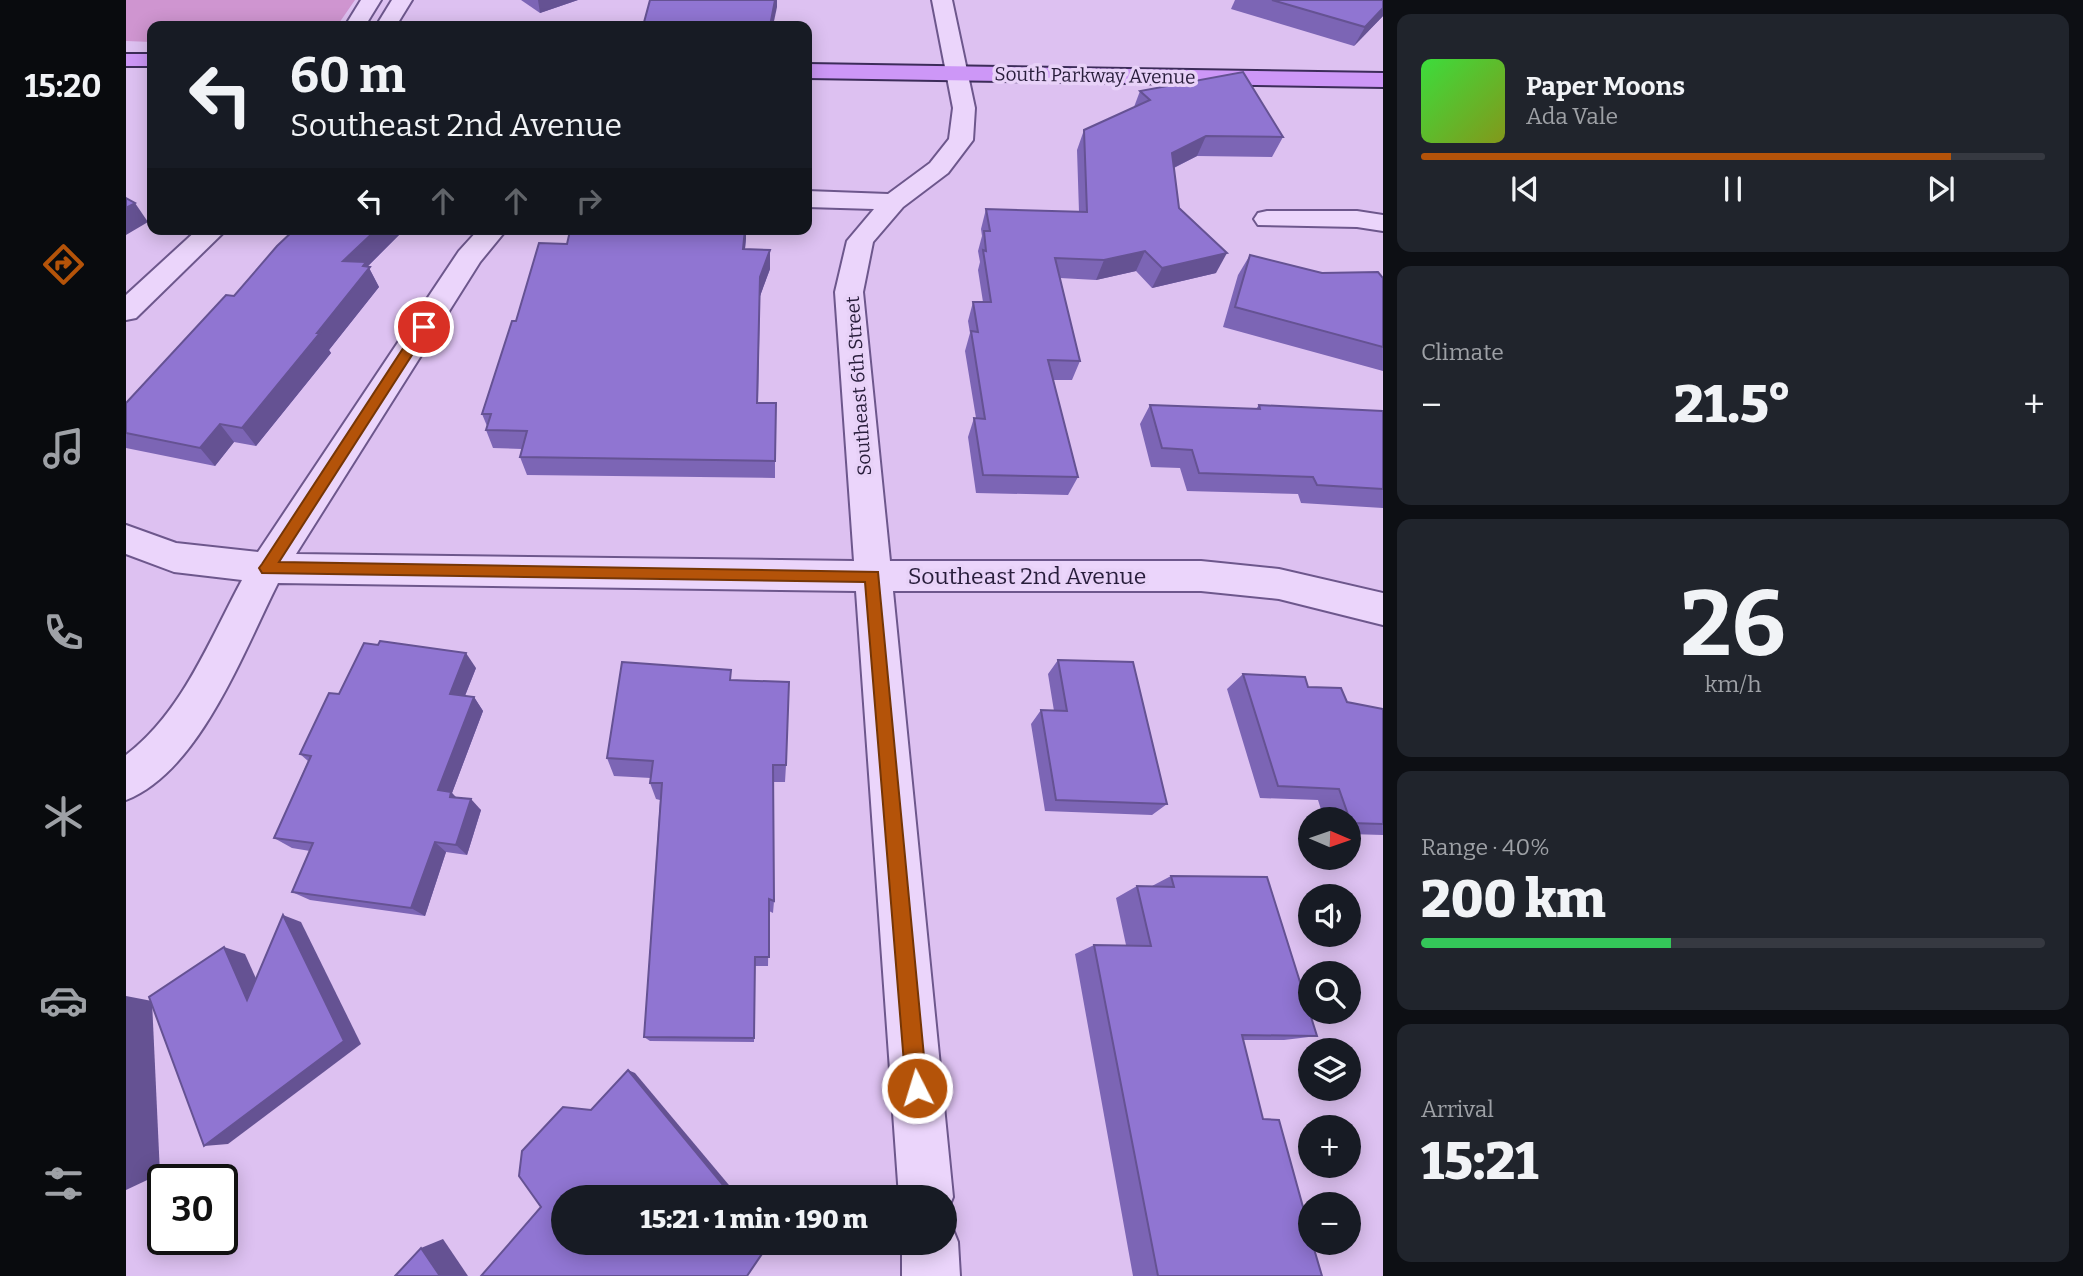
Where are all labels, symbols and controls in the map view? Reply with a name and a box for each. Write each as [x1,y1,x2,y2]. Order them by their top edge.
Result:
text: 60 m [290,46,406,105]
icon: left [175,49,266,140]
street label: South Parkway Avenue [994,62,1196,89]
text: 15:20 [24,67,102,105]
text: Paper Moons [1526,71,1685,102]
text: Ada Vale [1526,102,1618,130]
text: Southeast 2nd Avenue [290,106,622,144]
icon: previous [1506,170,1544,208]
icon: pause [1714,170,1752,208]
icon: next [1922,170,1960,208]
icon: left [351,182,389,220]
icon: ahead [424,182,462,220]
icon: ahead [497,182,535,220]
icon: right [570,182,608,220]
icon: directions [39,240,88,289]
street label: Southeast 6th Street [841,295,876,477]
pin [394,297,454,357]
icon: arrive [405,308,443,346]
text: Climate [1421,338,1504,366]
text: 21.5° [1674,373,1791,436]
text: − [1421,382,1442,428]
text: + [2023,382,2045,428]
icon: music [39,424,88,473]
street label: Southeast 2nd Avenue [908,562,1146,590]
text: 26 [1680,570,1786,679]
icon: phone [39,608,88,657]
text: km/h [1705,670,1761,698]
icon: climate [39,792,88,841]
north arrow [1298,807,1362,870]
map controls [1298,807,1361,1255]
text: Range · 40% [1421,833,1550,861]
text: 200 km [1421,868,1606,931]
button: sound [1298,884,1361,947]
button: search [1298,961,1361,1024]
icon: car [39,976,88,1025]
button: layers [1298,1038,1361,1101]
position arrow [880,1051,954,1125]
text: Arrival [1421,1095,1494,1123]
button: + [1298,1115,1361,1178]
text: 15:21 [1421,1130,1538,1193]
icon: filters [39,1159,88,1208]
speed limit sign: 30 [147,1164,238,1255]
button: − [1298,1192,1361,1255]
text: 15:21 · 1 min · 190 m [640,1204,868,1235]

